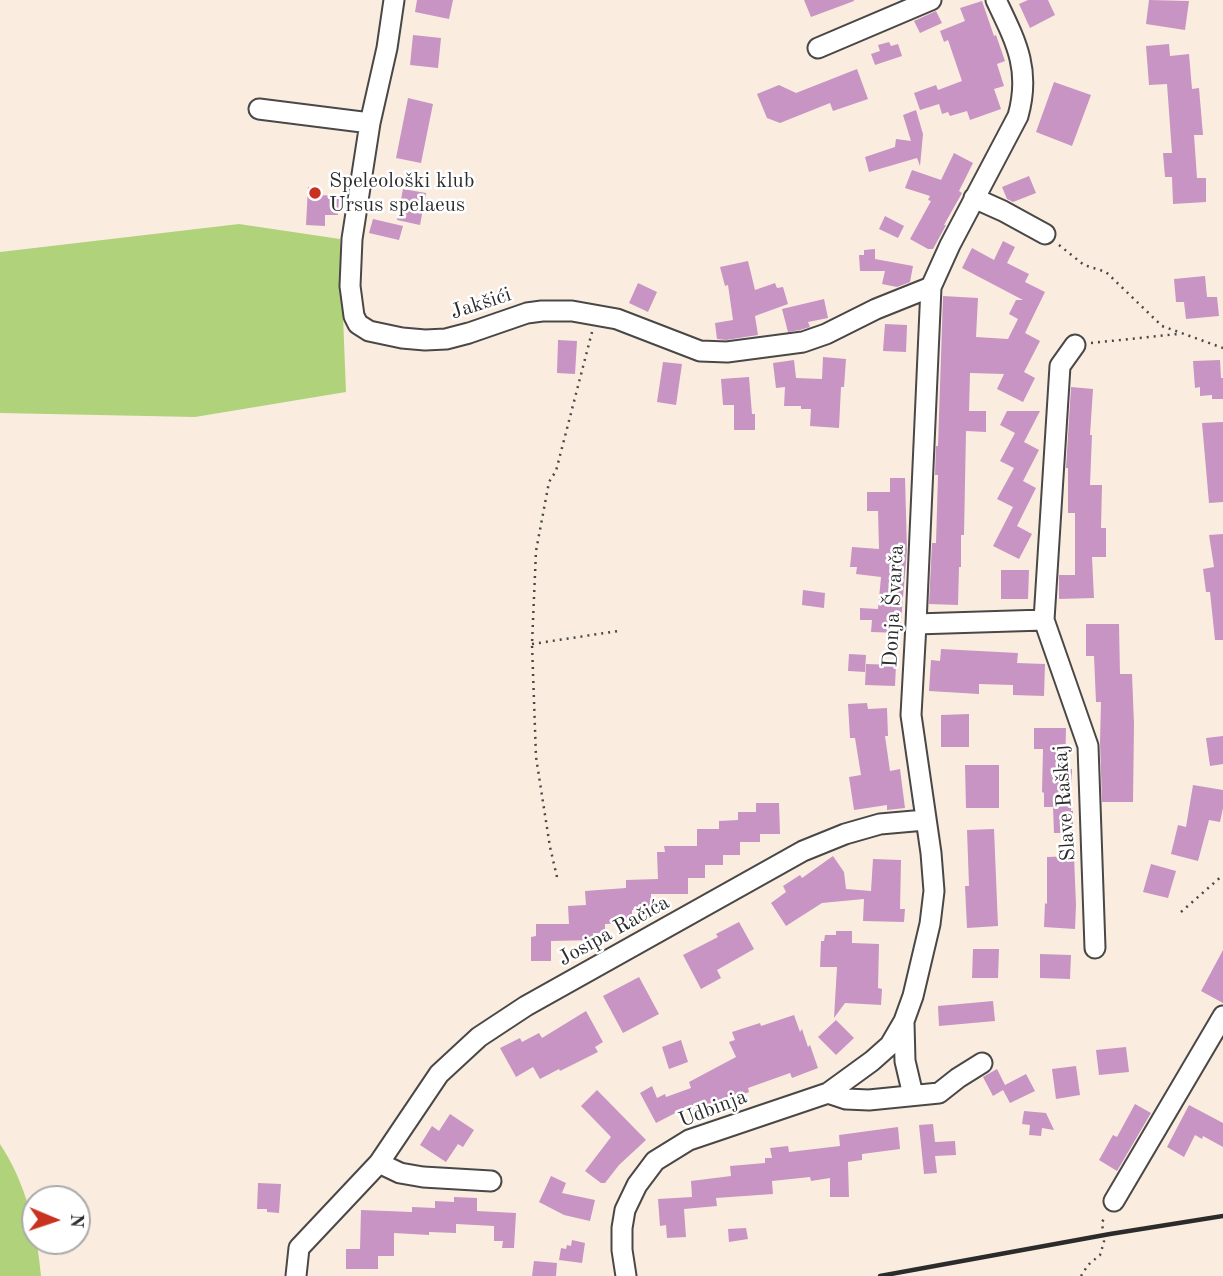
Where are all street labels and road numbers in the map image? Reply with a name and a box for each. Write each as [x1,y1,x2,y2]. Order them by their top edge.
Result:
street label: Jakšići [448,282,514,326]
street label: Donja Švarča [878,544,910,668]
street label: Slave Raškaj [1048,744,1082,862]
street label: Josipa Račića [554,890,674,972]
street label: Udbinja [675,1084,751,1134]

